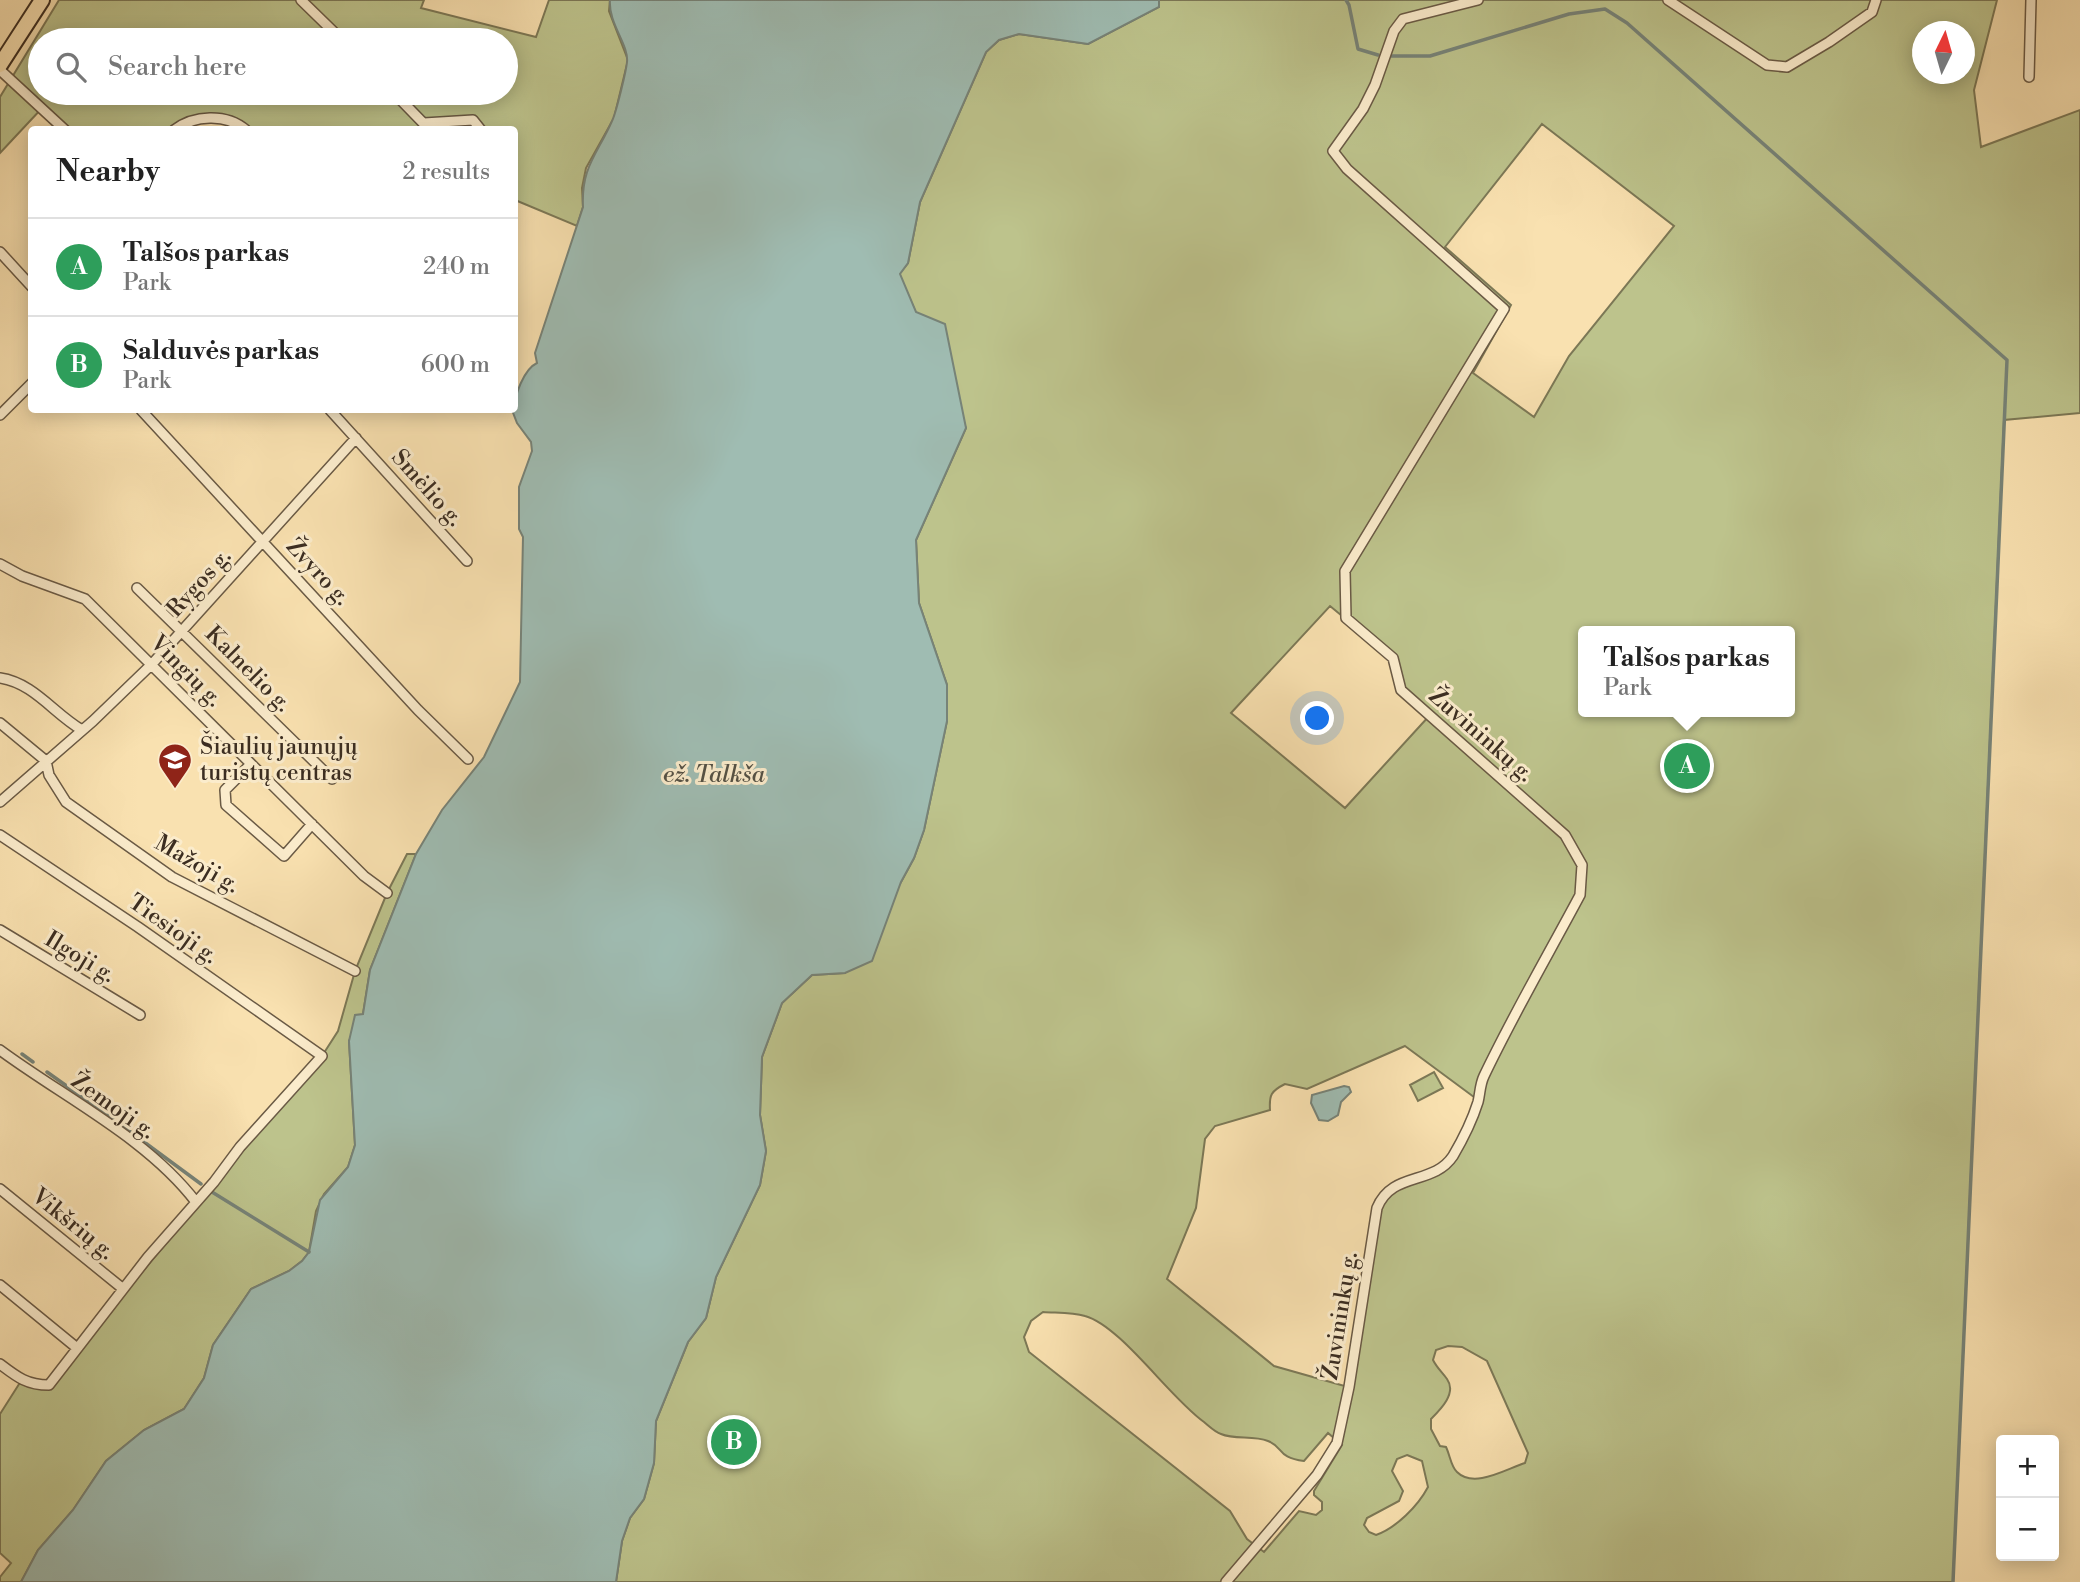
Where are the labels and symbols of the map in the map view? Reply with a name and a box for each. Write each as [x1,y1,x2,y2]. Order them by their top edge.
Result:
north arrow [1912,21,1975,84]
street label: Smėlio g. [385,444,469,532]
street label: Žvyro g. [280,531,357,611]
street label: Rygos g. [161,543,237,623]
street label: Kalnelio g. [199,620,297,718]
street label: Vingių g. [143,628,228,713]
street label: Žuvininkų g. [1423,680,1540,788]
your location [1300,701,1334,735]
place label: Šiaulių jaunųjų turistų centras [200,730,358,787]
pin: A [1664,740,1710,792]
school or university icon: Šiaulių jaunųjų turistų centras [156,741,194,790]
water label: ež. Talkša [663,760,766,790]
street label: Mažoji g. [150,829,244,899]
street label: Tiesioji g. [123,888,223,970]
street label: Ilgoji g. [40,925,120,989]
street label: Žemoji g. [65,1065,162,1145]
street label: Vikšrių g. [25,1182,120,1266]
street label: Žuvininkų g. [1314,1250,1364,1382]
pin: B [711,1416,757,1468]

